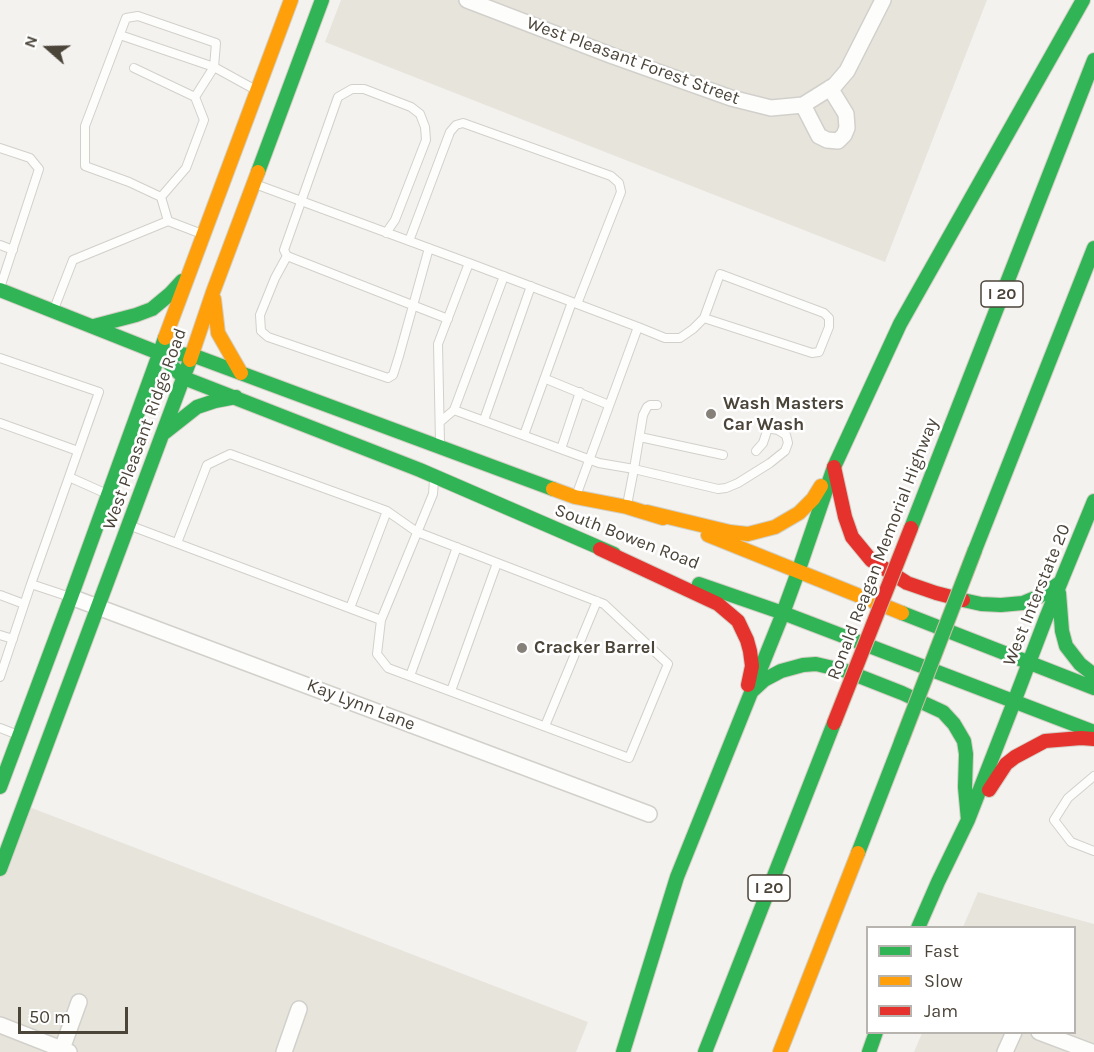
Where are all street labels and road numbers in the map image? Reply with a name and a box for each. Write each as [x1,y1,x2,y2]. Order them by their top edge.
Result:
street label: West Pleasant Forest Street [524,12,742,110]
road number: I 20 [981,281,1023,307]
street label: West Pleasant Ridge Road [98,325,192,533]
street label: Ronald Reagan Memorial Highway [823,415,943,683]
street label: South Bowen Road [552,499,702,575]
street label: West Interstate 20 [999,521,1075,669]
street label: Kay Lynn Lane [304,674,418,736]
road number: I 20 [748,875,790,901]

